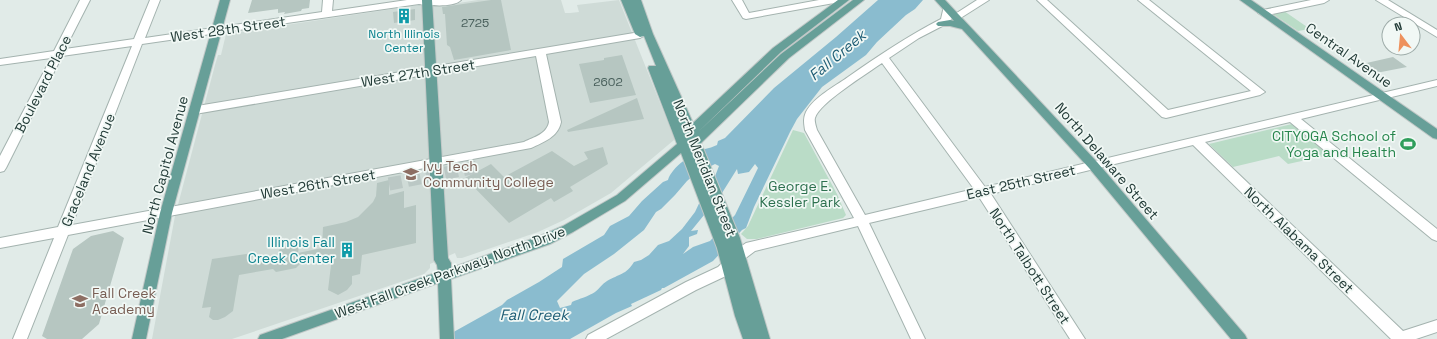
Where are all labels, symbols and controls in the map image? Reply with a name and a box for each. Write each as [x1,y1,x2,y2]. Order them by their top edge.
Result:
building icon: North Illinois Center [395,7,413,25]
street label: West 28th Street [169,12,287,46]
house number: 2725 [461,15,489,31]
north arrow [1381,16,1421,56]
street label: Central Avenue [1302,19,1396,91]
text: N [1393,19,1404,34]
water label: Fall Creek [805,24,871,84]
place label: North Illinois Center [368,26,440,56]
street label: Boulevard Place [11,32,75,136]
street label: West 27th Street [360,55,476,91]
house number: 2602 [593,74,623,90]
street label: North Capitol Avenue [138,94,192,236]
street label: North Meridian Street [669,97,741,239]
street label: North Delaware Street [1051,99,1163,223]
street label: Graceland Avenue [57,111,119,229]
place label: CITYOGA School of Yoga and Health [1272,127,1396,161]
sports icon: CITYOGA School of Yoga and Health [1399,135,1417,153]
place label: Ivy Tech Community College [423,157,554,191]
street label: East 25th Street [965,161,1077,203]
street label: West 26th Street [259,165,377,203]
school or university icon: Ivy Tech Community College [402,165,420,183]
park label: George E. Kessler Park [759,177,841,211]
street label: North Alabama Street [1240,183,1358,297]
street label: North Talbott Street [986,205,1074,327]
street label: West Fall Creek Parkway, North Drive [332,222,568,322]
place label: Illinois Fall Creek Center [248,233,335,267]
building icon: Illinois Fall Creek Center [338,241,356,259]
place label: Fall Creek Academy [92,284,157,318]
school or university icon: Fall Creek Academy [71,292,89,310]
water label: Fall Creek [500,305,568,323]

